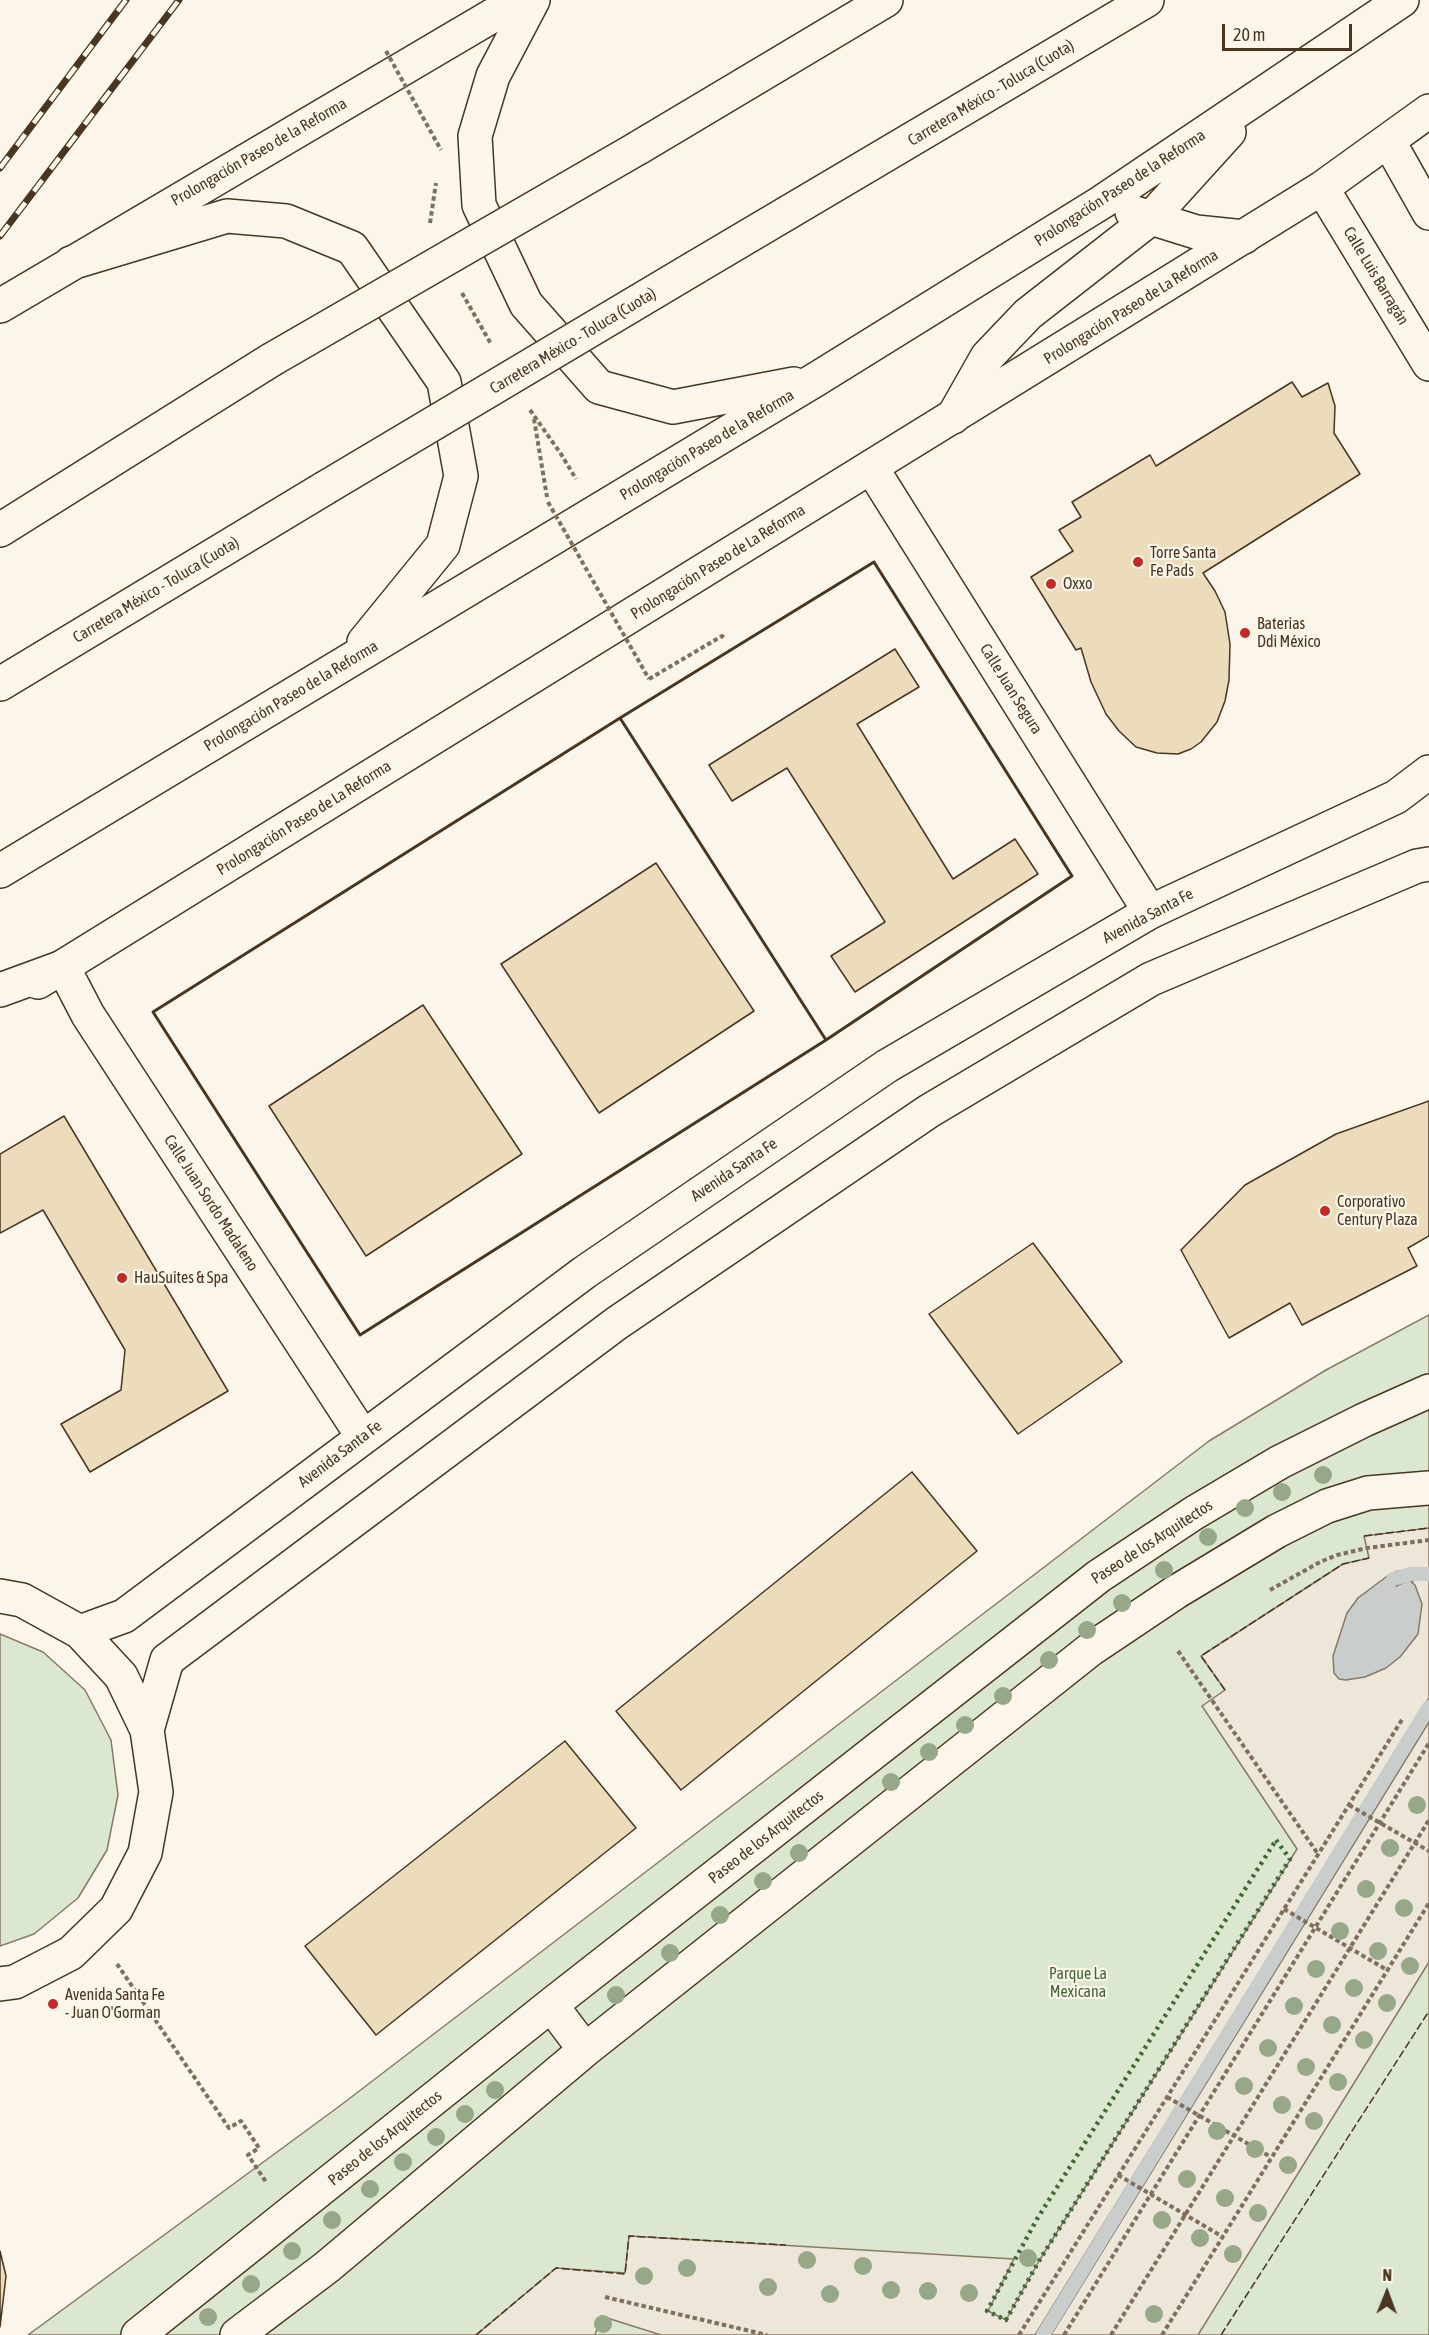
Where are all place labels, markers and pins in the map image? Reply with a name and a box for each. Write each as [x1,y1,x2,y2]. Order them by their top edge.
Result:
place label: Torre Santa Fe Pads [1150,543,1216,581]
marker: Torre Santa Fe Pads [1131,555,1145,569]
place label: Oxxo [1063,574,1093,594]
marker: Oxxo [1044,577,1058,591]
place label: Baterias Ddi México [1257,614,1321,652]
marker: Baterias Ddi México [1238,626,1252,640]
place label: Corporativo Century Plaza [1337,1192,1418,1230]
marker: Corporativo Century Plaza [1318,1204,1332,1218]
place label: HauSuites & Spa [134,1268,228,1288]
marker: HauSuites & Spa [115,1271,129,1285]
place label: Avenida Santa Fe - Juan O'Gorman [65,1985,165,2023]
marker: Avenida Santa Fe - Juan O'Gorman [46,1997,60,2011]

